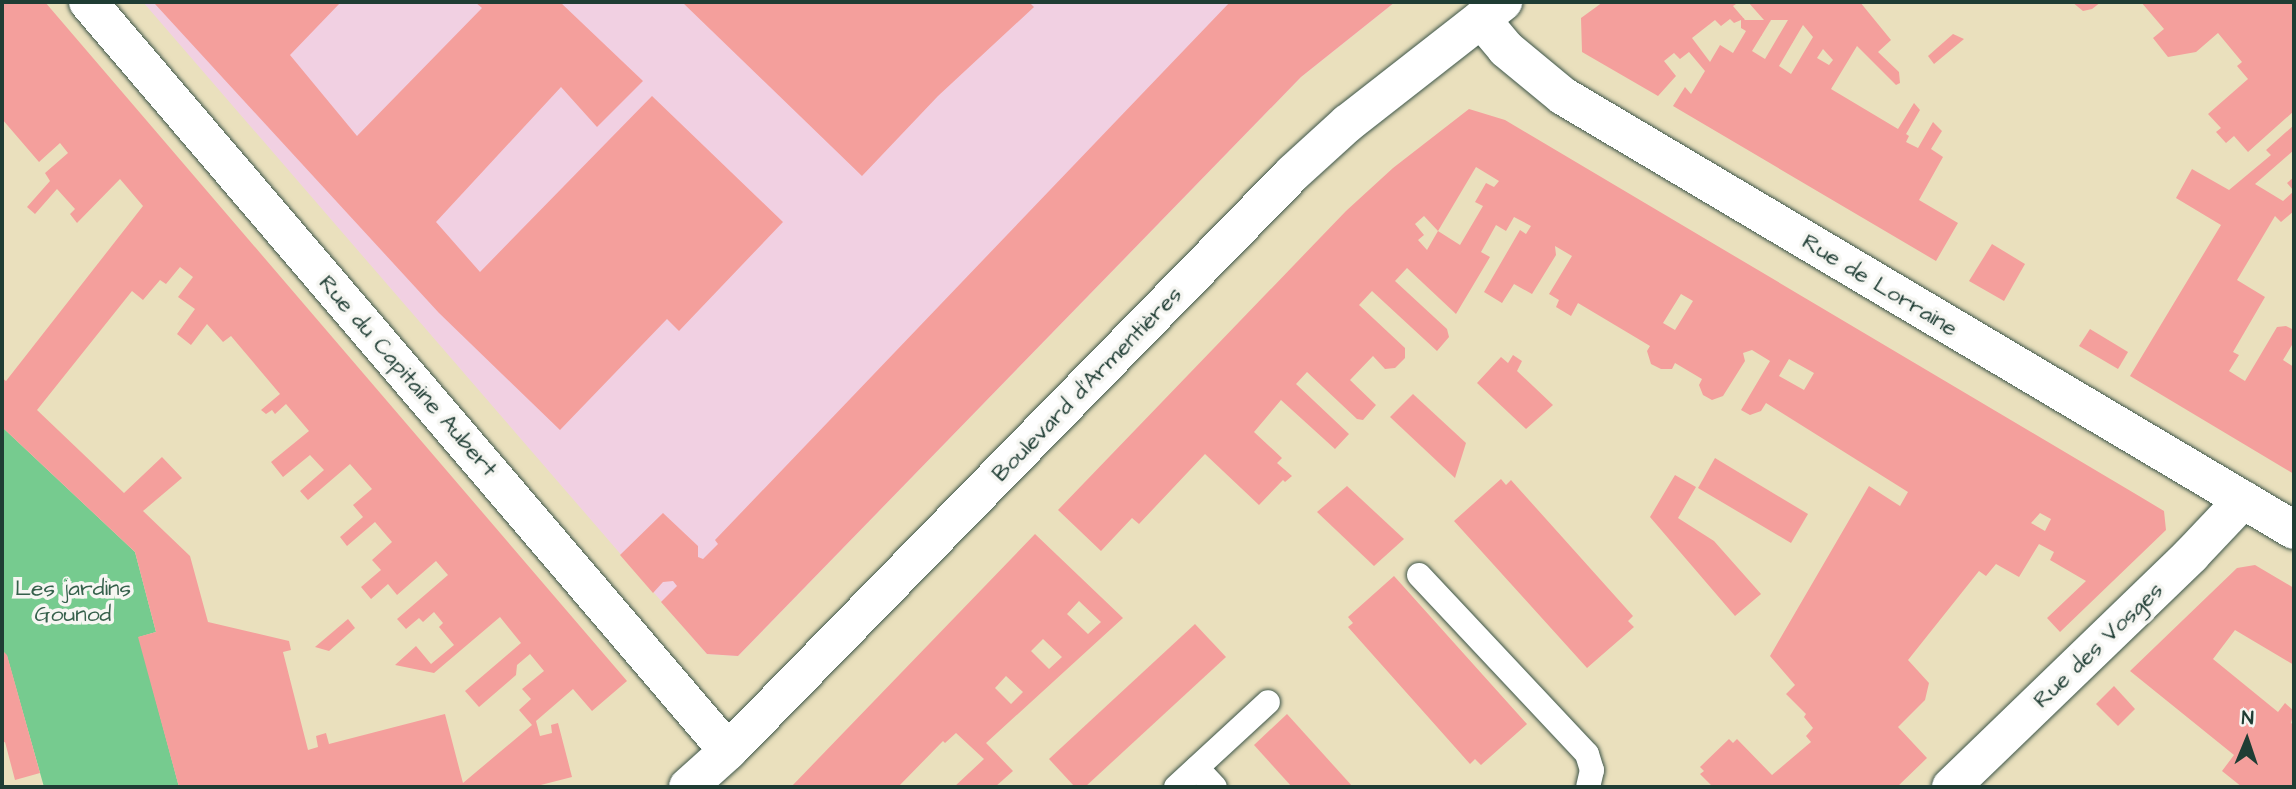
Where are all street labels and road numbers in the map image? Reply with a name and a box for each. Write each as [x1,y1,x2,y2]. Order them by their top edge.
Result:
street label: Rue de Lorraine [1797,228,1963,342]
street label: Rue du Capitaine Aubert [313,270,503,482]
street label: Boulevard d'Armentières [986,281,1188,487]
street label: Rue des Vosges [2027,576,2169,714]

